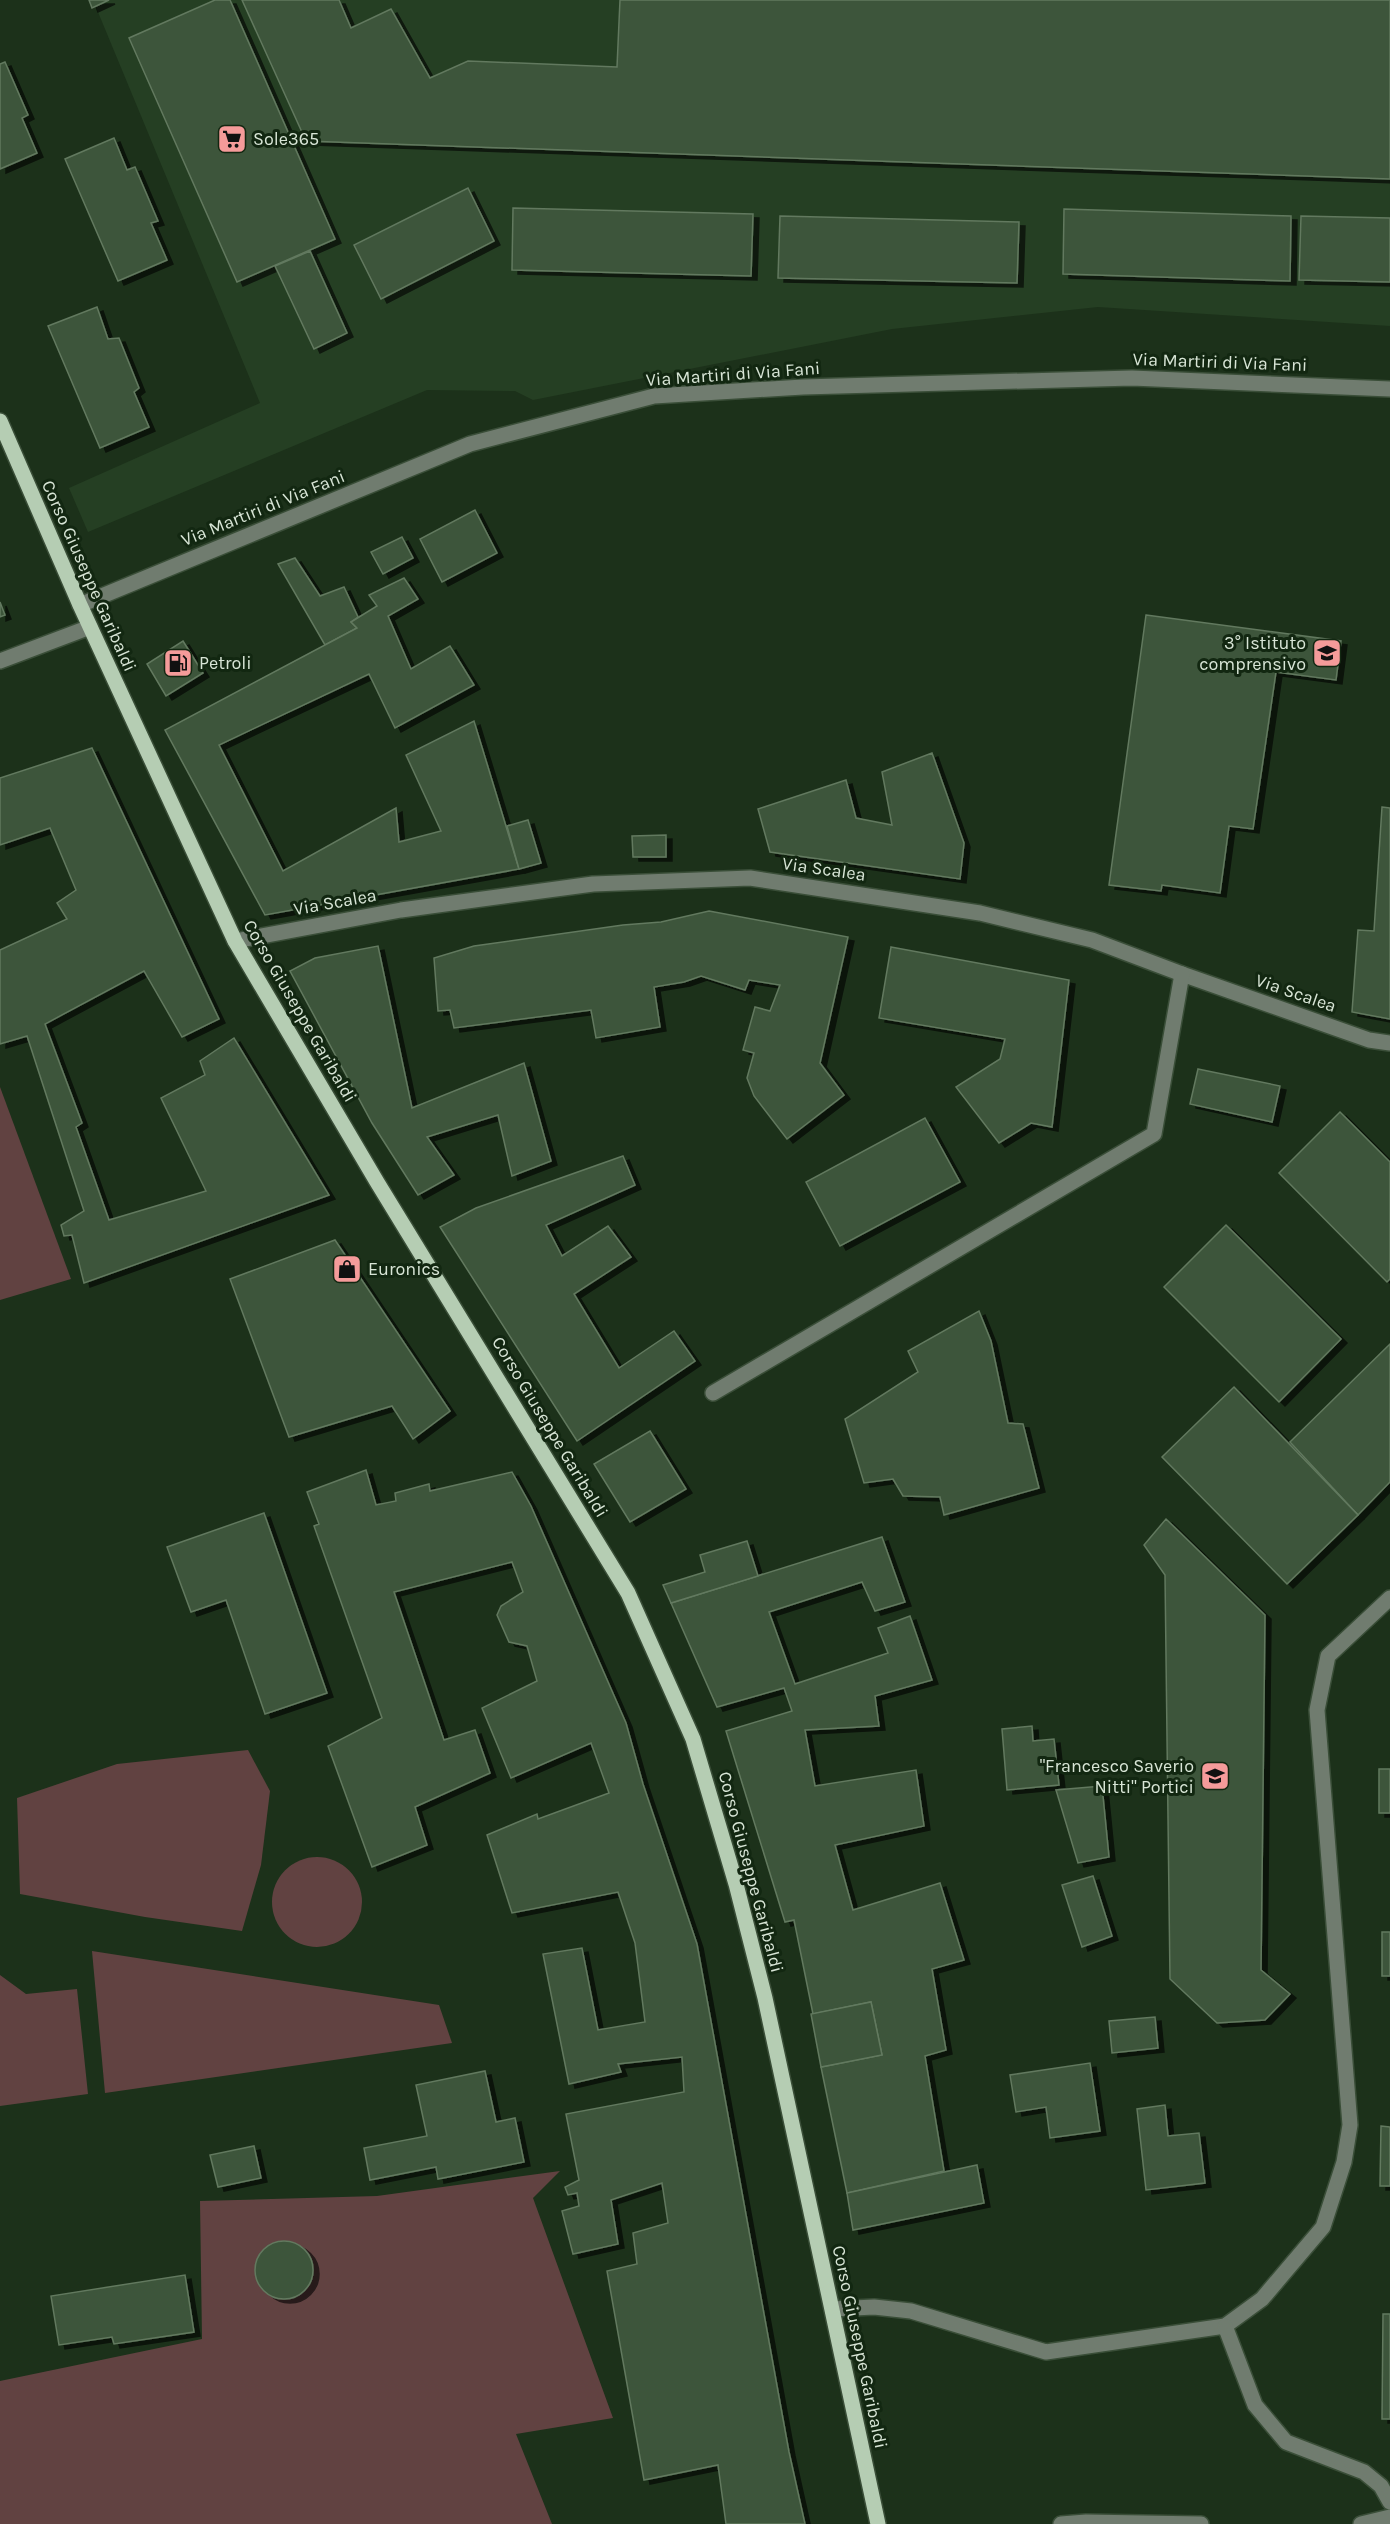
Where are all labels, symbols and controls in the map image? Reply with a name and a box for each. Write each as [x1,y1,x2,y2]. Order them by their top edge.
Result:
supermarket icon: Sole365 [216,123,248,155]
place label: Sole365 [253,128,319,150]
street label: Via Martiri di Via Fani [1132,348,1308,376]
street label: Via Martiri di Via Fani [645,357,821,391]
street label: Via Martiri di Via Fani [178,465,348,551]
street label: Corso Giuseppe Garibaldi [37,477,141,675]
place label: 3° Istituto comprensivo [1199,632,1306,675]
school or university icon: 3° Istituto comprensivo [1311,637,1343,669]
fuel station icon: Petroli [162,647,194,679]
place label: Petroli [199,652,252,674]
street label: Via Scalea [781,852,867,886]
street label: Via Scalea [292,884,378,920]
street label: Corso Giuseppe Garibaldi [239,916,361,1106]
street label: Via Scalea [1253,969,1339,1017]
shop icon: Euronics [331,1253,363,1285]
place label: Euronics [368,1258,440,1280]
street label: Corso Giuseppe Garibaldi [487,1333,613,1521]
place label: "Francesco Saverio Nitti" Portici [1040,1755,1194,1798]
school or university icon: "Francesco Saverio Nitti" Portici [1199,1760,1231,1792]
street label: Corso Giuseppe Garibaldi [714,1769,788,1975]
street label: Corso Giuseppe Garibaldi [828,2243,892,2451]

